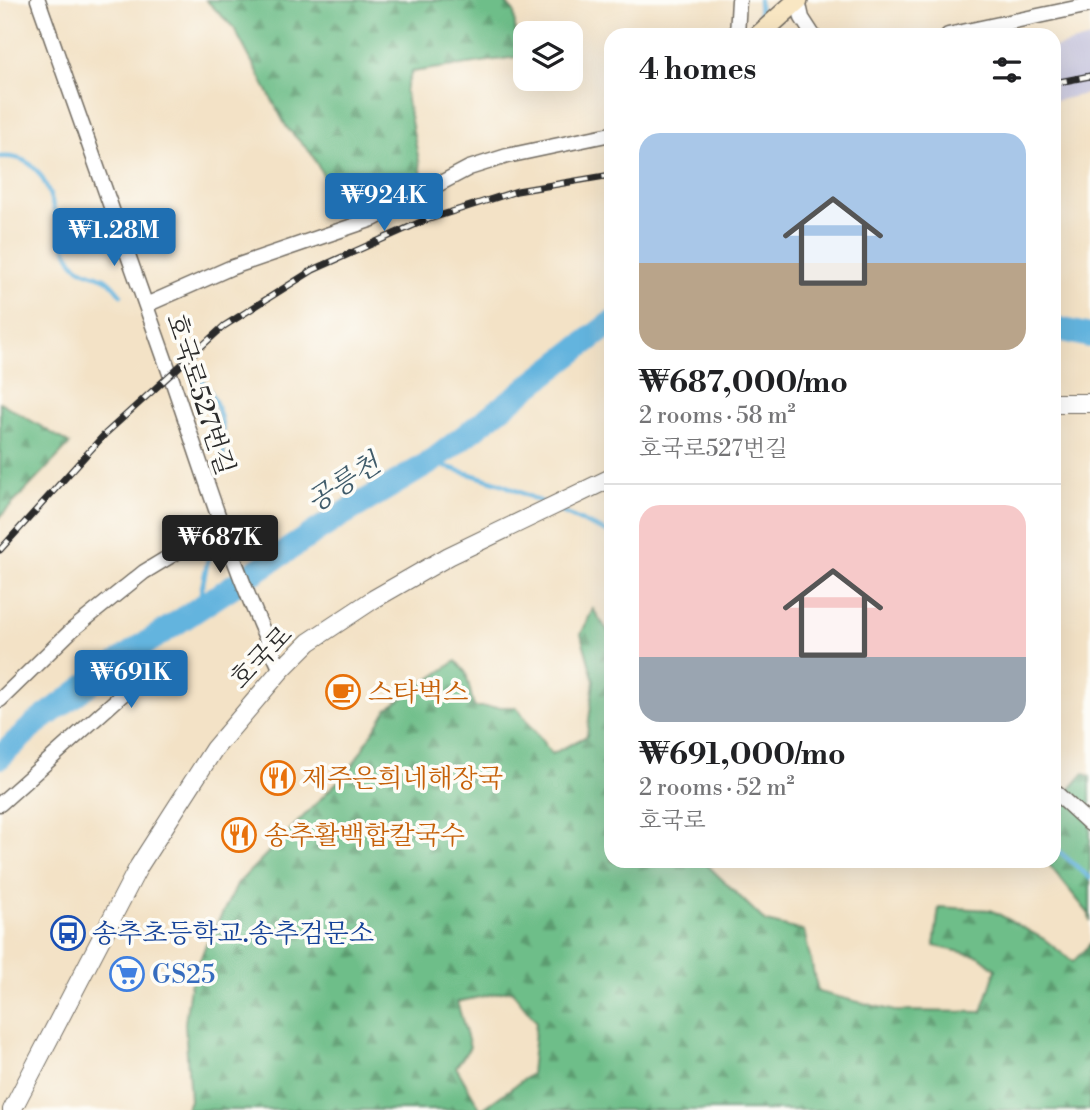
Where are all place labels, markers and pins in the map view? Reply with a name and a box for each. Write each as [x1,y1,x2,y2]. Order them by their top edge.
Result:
pin: ₩924K [335,174,433,233]
pin: ₩1.28M [57,208,171,268]
pin: ₩687K [171,516,269,575]
pin: ₩691K [82,650,180,710]
cafe icon: 스타벅스 [324,673,362,711]
place label: 스타벅스 [368,677,468,709]
restaurant icon: 제주은희네해장국 [259,759,297,797]
place label: 제주은희네해장국 [302,763,503,795]
restaurant icon: 송추활백합칼국수 [220,816,258,854]
place label: 송추활백합칼국수 [264,820,465,852]
bus stop icon: 송추초등학교.송추검문소 [49,914,87,952]
place label: 송추초등학교.송추검문소 [92,918,374,950]
supermarket icon: GS25 [108,955,146,993]
place label: GS25 [152,959,215,991]

